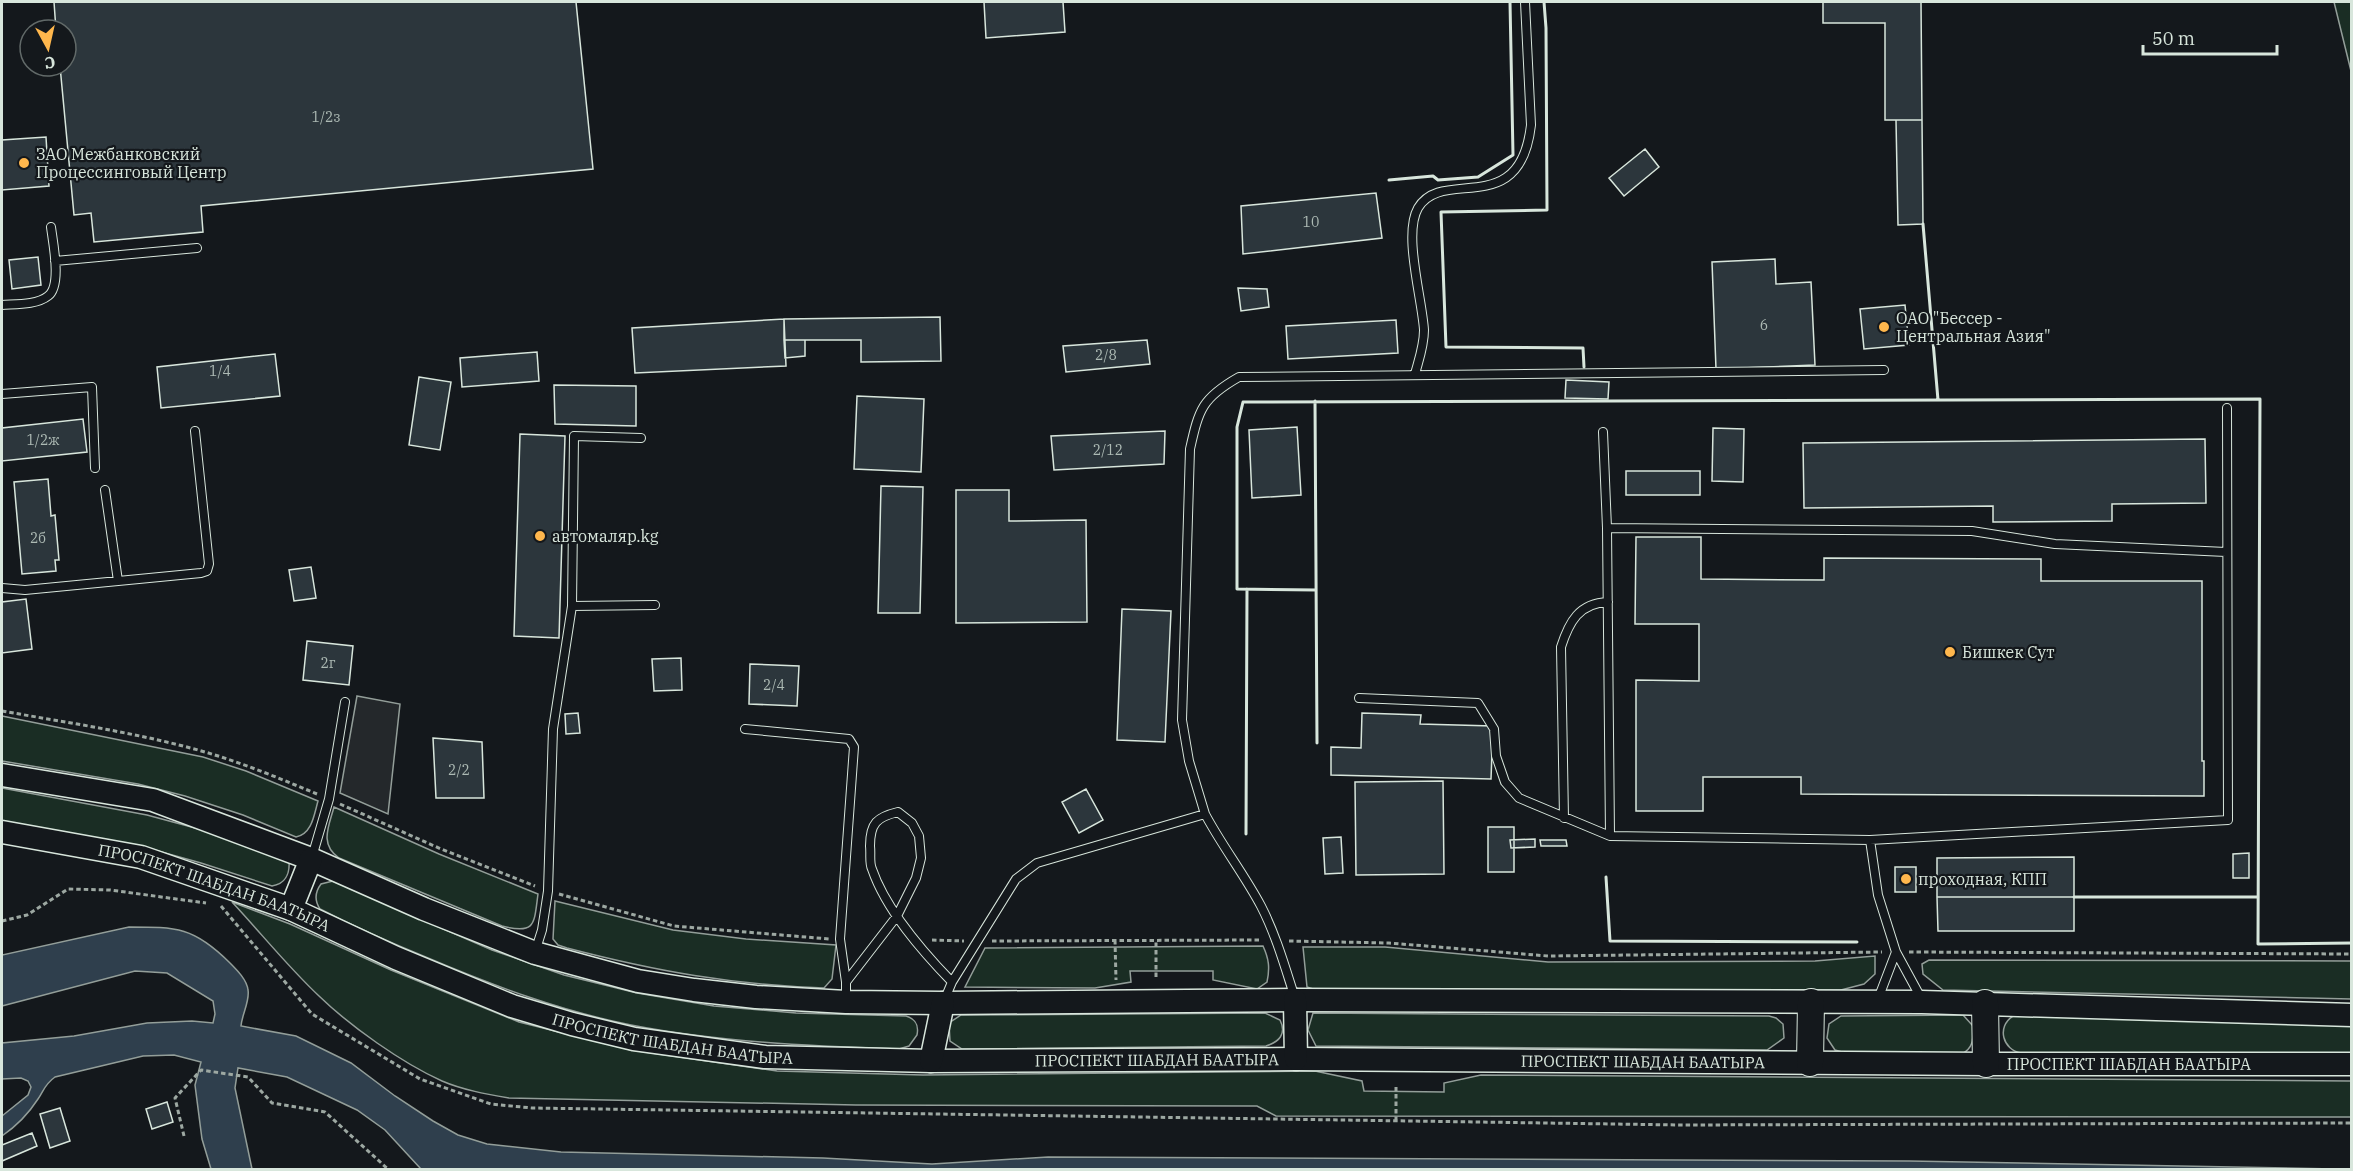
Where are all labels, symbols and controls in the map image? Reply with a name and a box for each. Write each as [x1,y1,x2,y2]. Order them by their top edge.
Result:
north arrow [18,18,78,78]
scale bar [2143,18,2276,56]
text: 50 m [2152,27,2195,50]
text: С [43,52,57,73]
house number: 1/2з [312,108,340,126]
place label: ЗАО Межбанковский Процессинговый Центр [36,144,227,182]
marker: ЗАО Межбанковский Процессинговый Центр [17,156,31,170]
house number: 10 [1303,213,1319,231]
place label: ОАО "Бессер - Центральная Азия" [1896,308,2051,346]
house number: 6 [1760,316,1768,334]
marker: ОАО "Бессер - Центральная Азия" [1877,320,1891,334]
house number: 2/8 [1095,346,1117,364]
house number: 1/4 [209,362,231,380]
house number: 1/2ж [26,431,60,449]
house number: 2/12 [1093,441,1123,459]
place label: автомаляр.kg [552,526,659,546]
house number: 2б [30,529,46,547]
marker: автомаляр.kg [533,529,547,543]
place label: Бишкек Сут [1962,642,2055,662]
marker: Бишкек Сут [1943,645,1957,659]
house number: 2г [320,654,336,672]
house number: 2/4 [763,676,785,694]
house number: 2/2 [448,761,470,779]
street label: ПРОСПЕКТ ШАБДАН БААТЫРА [97,839,333,936]
place label: проходная, КПП [1918,869,2047,889]
marker: проходная, КПП [1899,872,1913,886]
street label: ПРОСПЕКТ ШАБДАН БААТЫРА [550,1009,793,1068]
street label: ПРОСПЕКТ ШАБДАН БААТЫРА [1035,1049,1279,1070]
street label: ПРОСПЕКТ ШАБДАН БААТЫРА [1521,1051,1765,1072]
street label: ПРОСПЕКТ ШАБДАН БААТЫРА [2007,1054,2251,1074]

